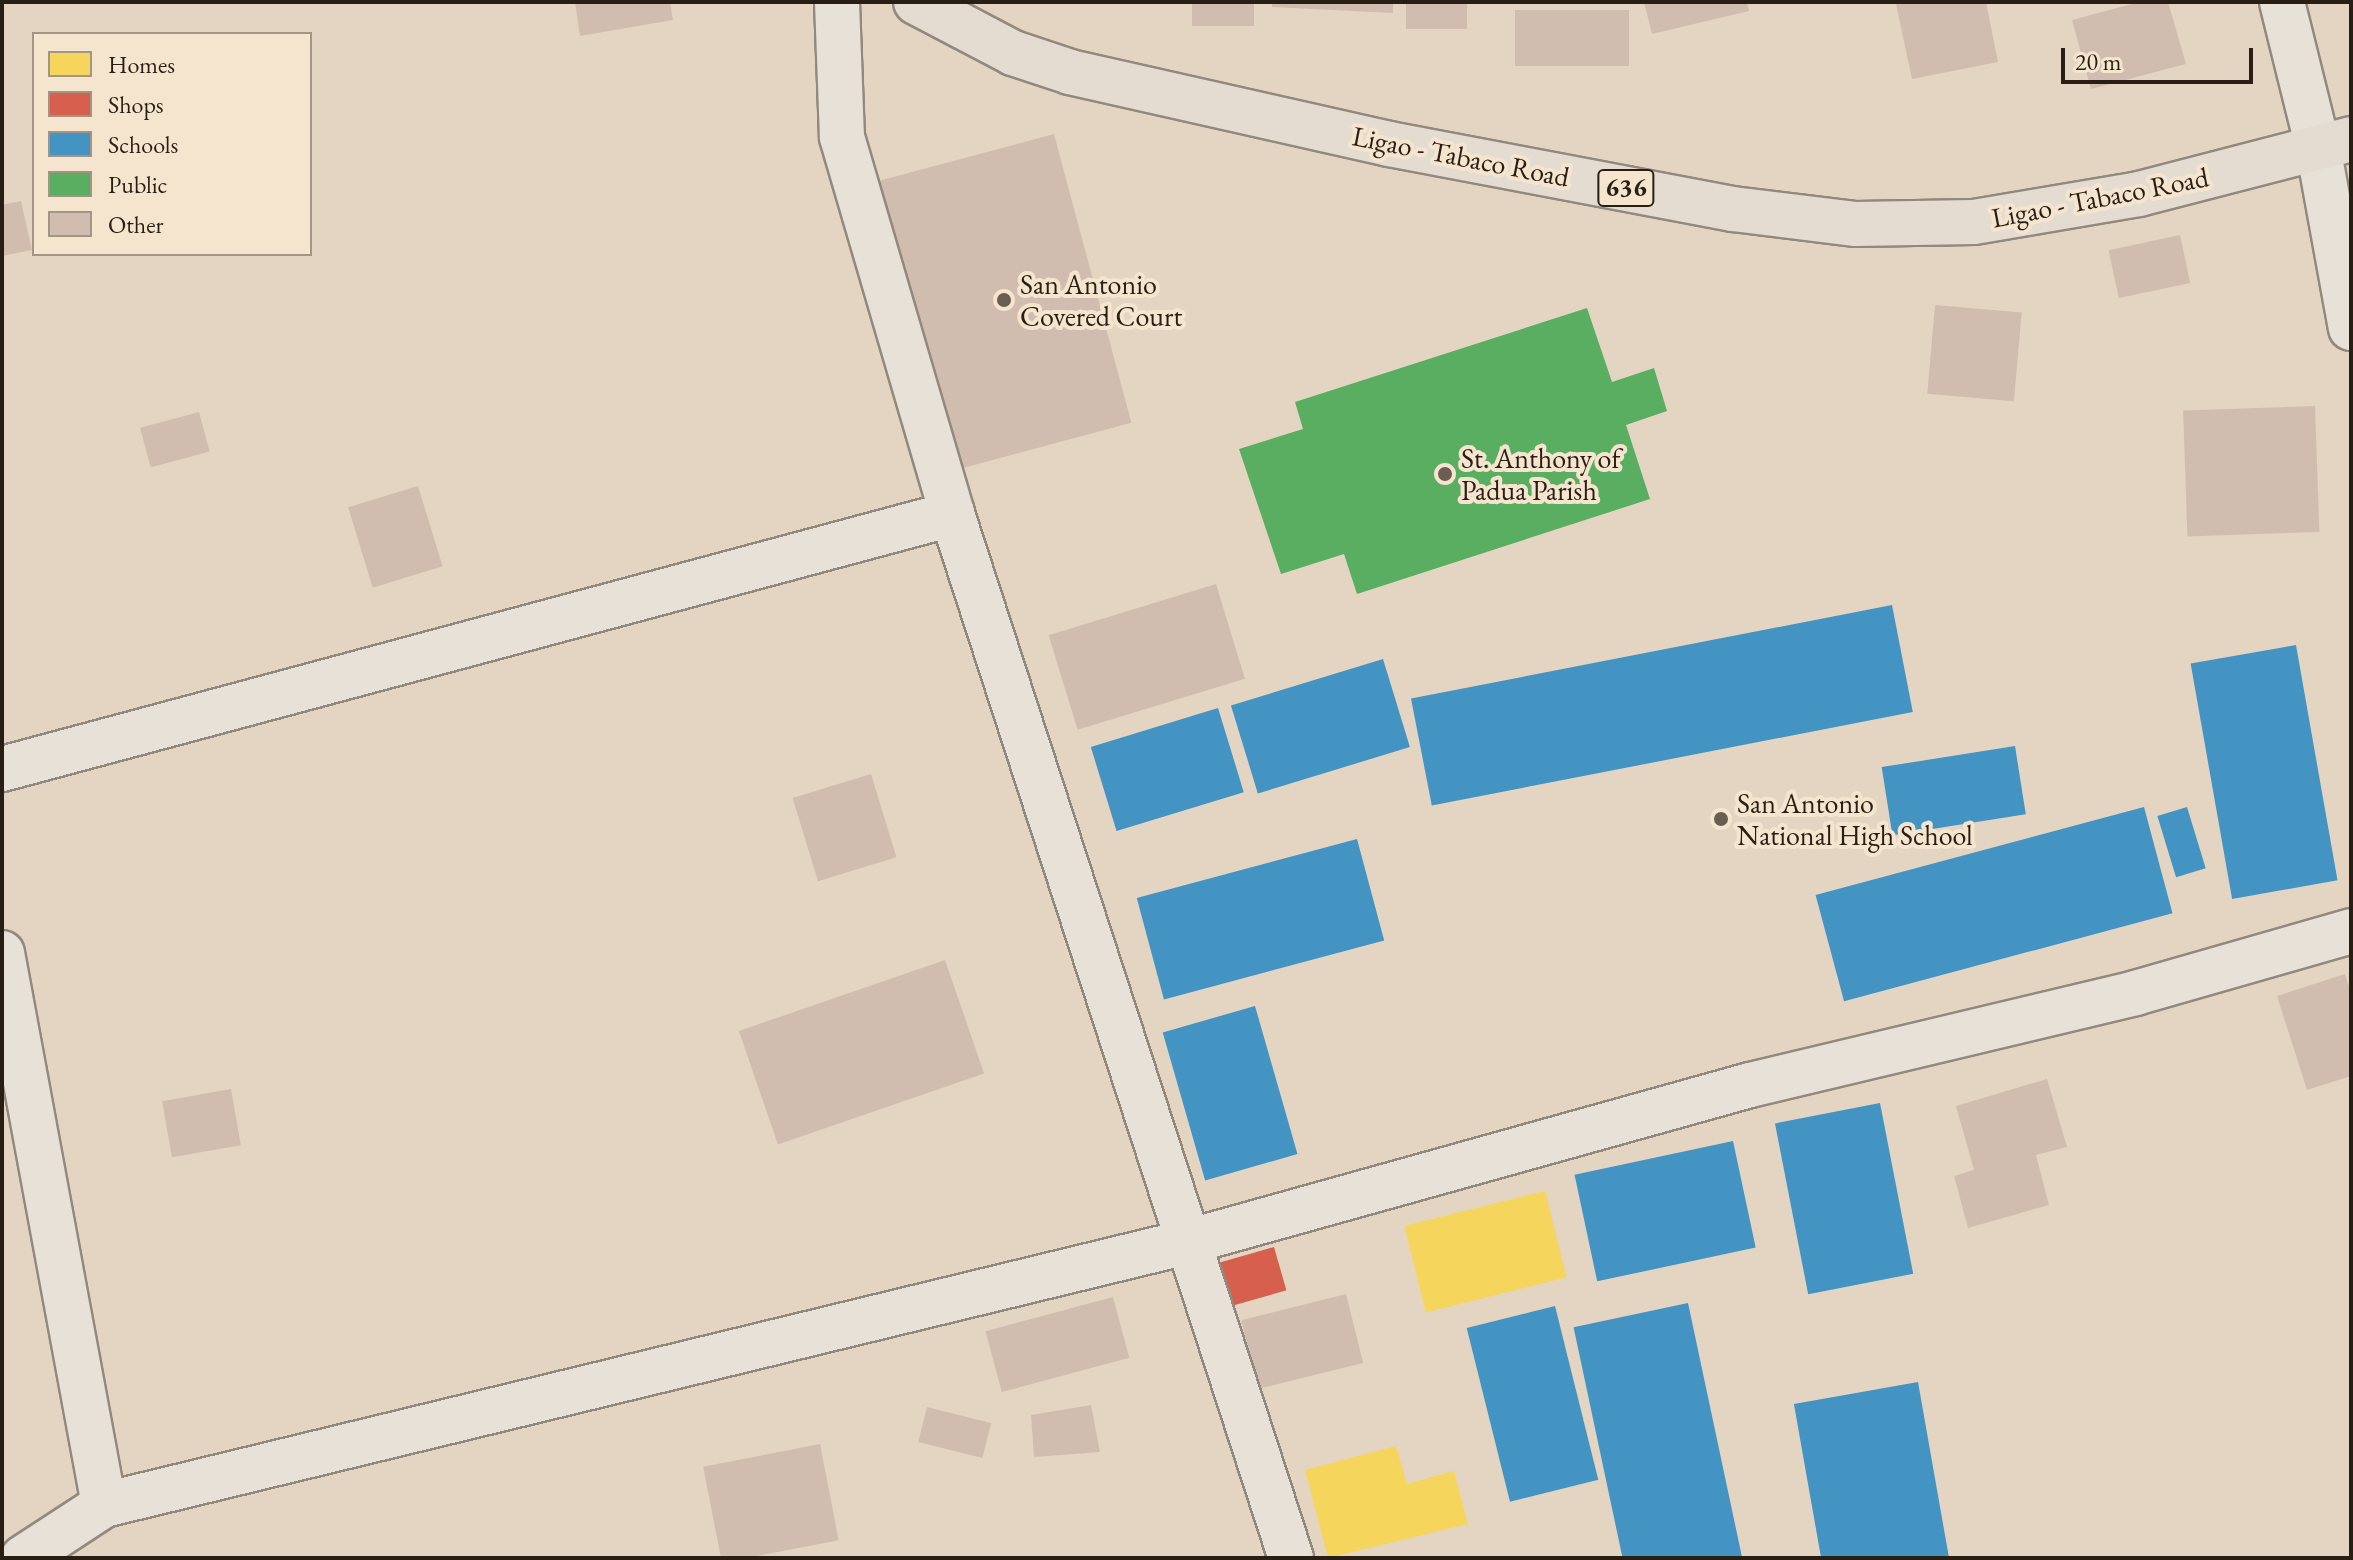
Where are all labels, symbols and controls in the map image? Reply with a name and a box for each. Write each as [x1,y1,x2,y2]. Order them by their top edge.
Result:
legend [32,32,312,256]
scale bar [2065,32,2257,82]
text: 20 m [2075,46,2122,77]
text: Homes [108,49,175,80]
text: Shops [108,89,164,120]
street label: Ligao - Tabaco Road [1350,118,1572,194]
text: Schools [108,129,178,160]
street label: Ligao - Tabaco Road [1989,159,2211,235]
road number: 636 [1596,166,1656,210]
text: Public [108,169,167,200]
text: Other [108,209,164,240]
place label: San Antonio Covered Court [1020,267,1182,333]
marker: San Antonio Covered Court [995,291,1013,309]
place label: St. Anthony of Padua Parish [1461,441,1620,507]
marker: St. Anthony of Padua Parish [1436,465,1454,483]
place label: San Antonio National High School [1737,786,1973,852]
marker: San Antonio National High School [1712,810,1730,828]

